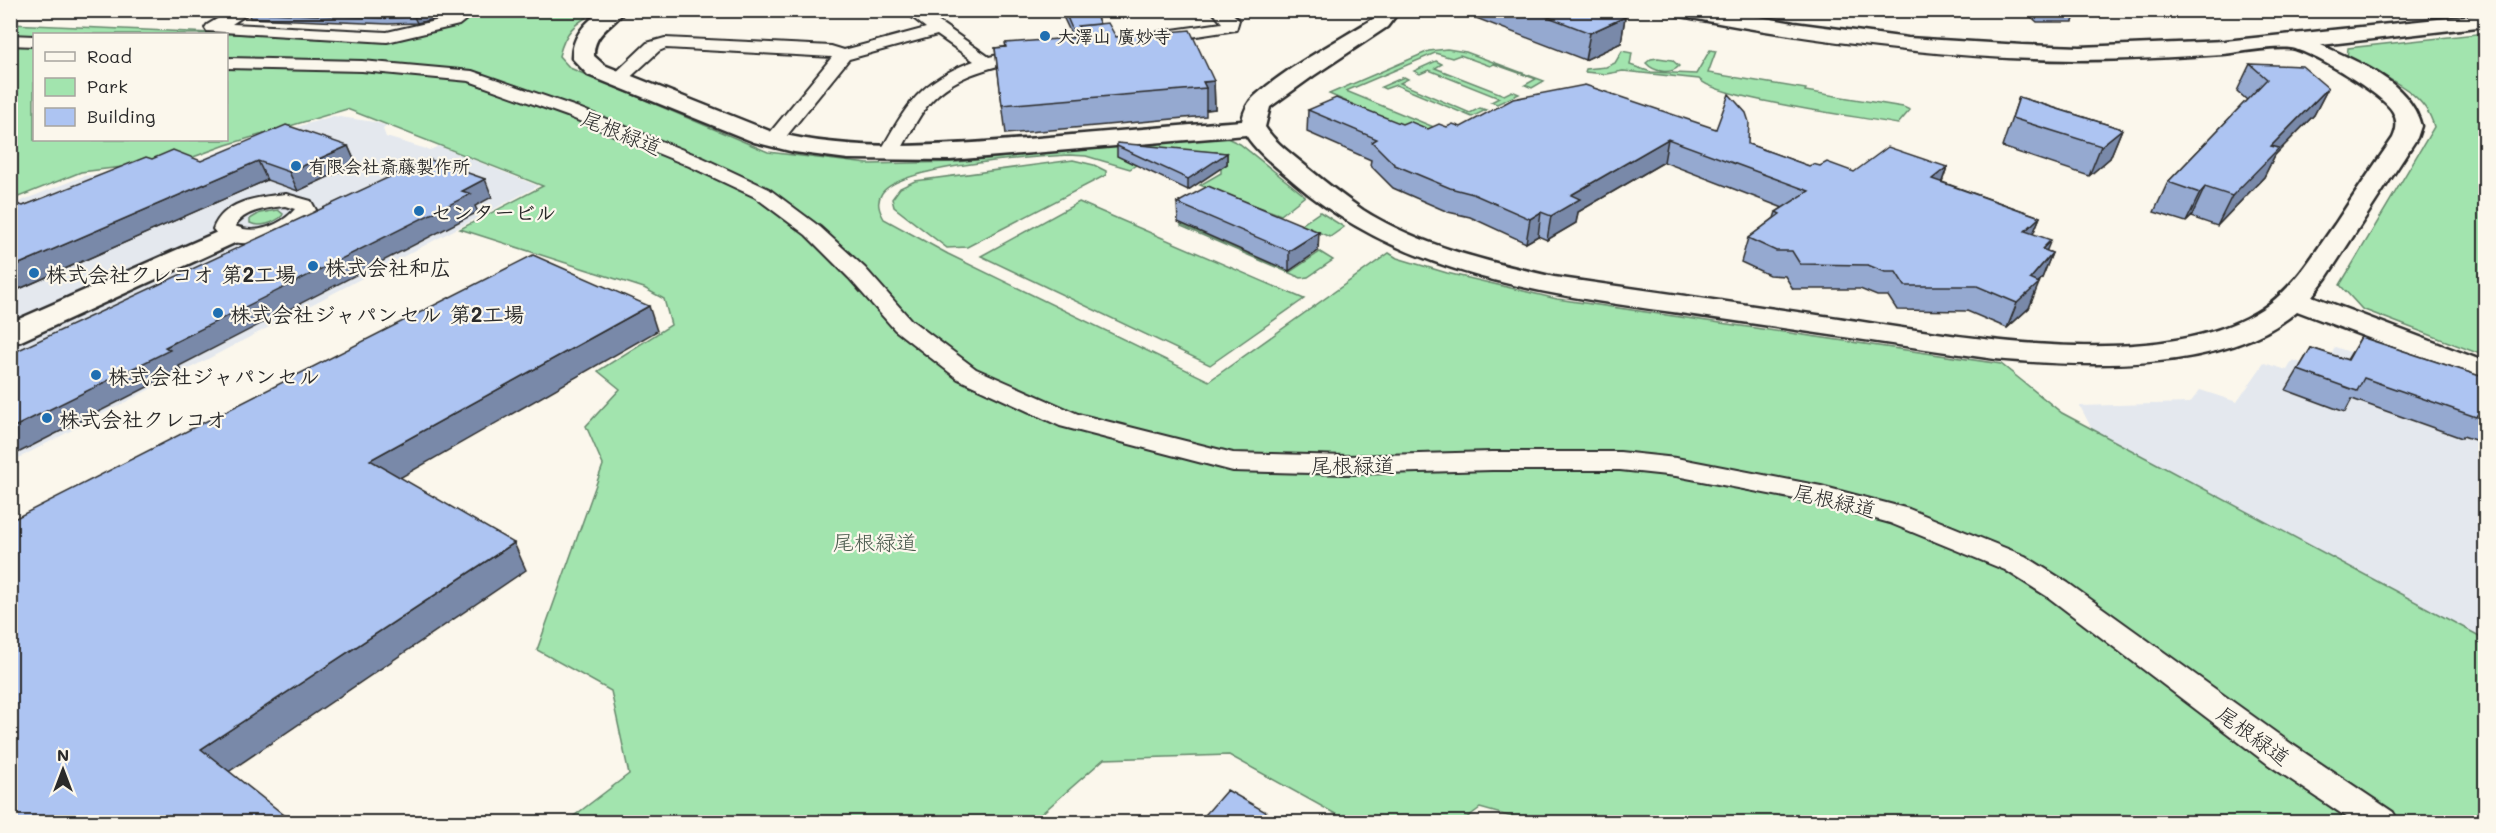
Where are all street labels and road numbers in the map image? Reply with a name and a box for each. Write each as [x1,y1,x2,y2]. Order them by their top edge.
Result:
street label: 尾根緑道 [578,104,666,160]
street label: 尾根緑道 [1311,451,1395,478]
street label: 尾根緑道 [1791,477,1879,523]
street label: 尾根緑道 [2212,699,2296,771]

